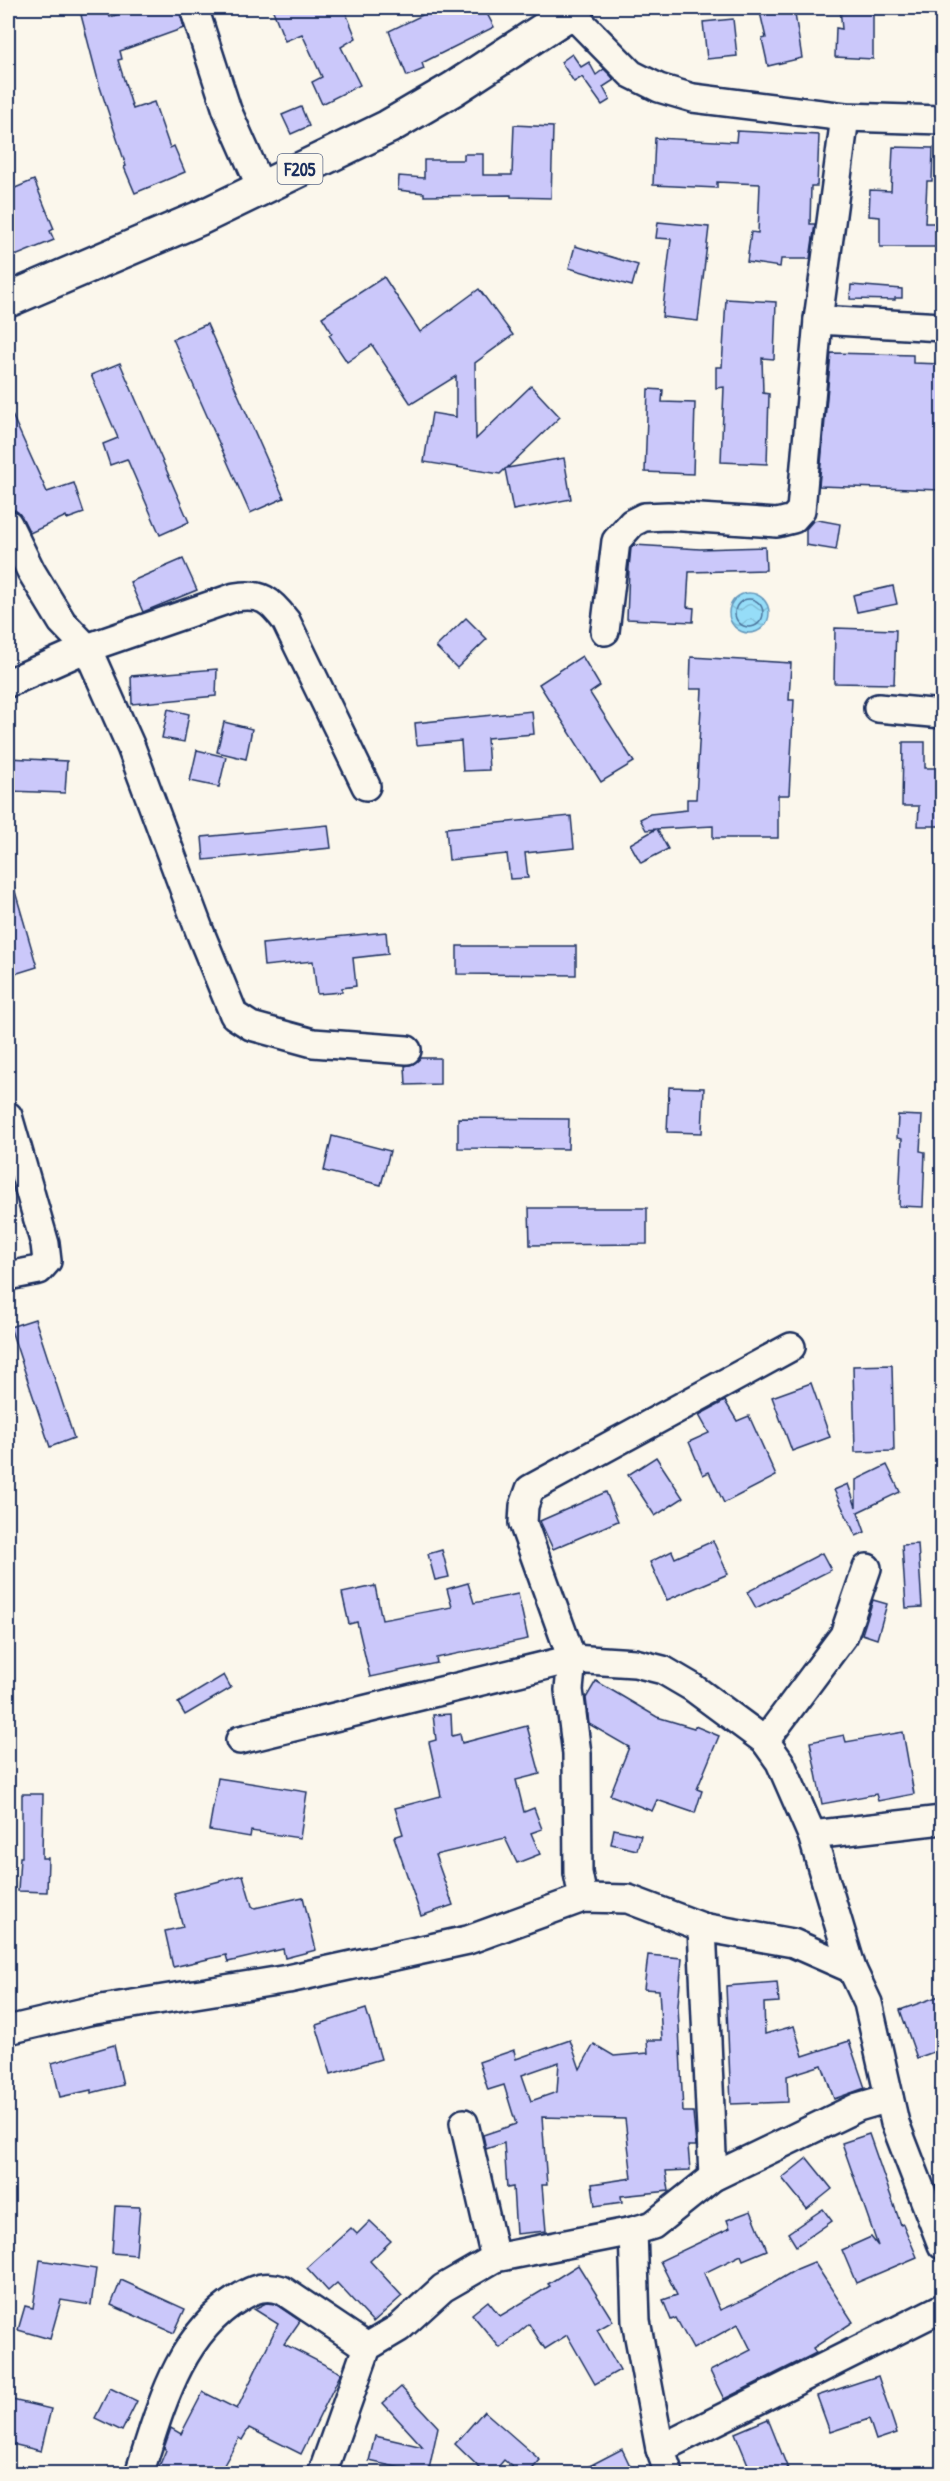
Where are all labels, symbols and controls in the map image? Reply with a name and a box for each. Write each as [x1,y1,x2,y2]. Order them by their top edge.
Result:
road number: F205 [278,154,322,184]

